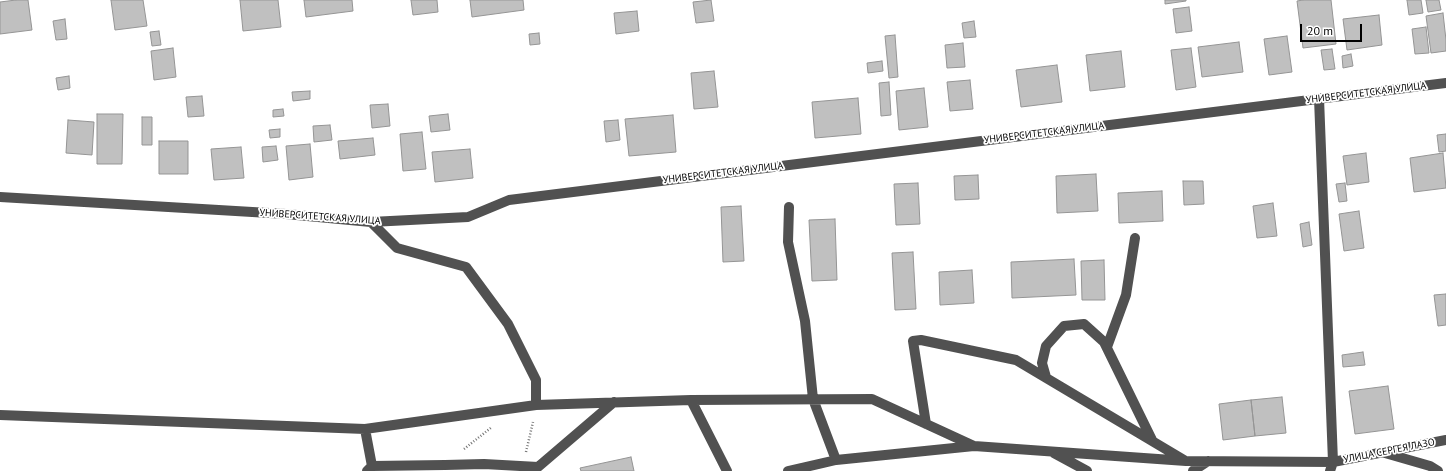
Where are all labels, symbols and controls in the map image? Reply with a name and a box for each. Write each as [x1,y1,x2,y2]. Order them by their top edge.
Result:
scale bar [1302,16,1364,42]
text: 20 m [1307,23,1333,38]
street label: УНИВЕРСИТЕТСКАЯ УЛИЦА [1305,80,1427,106]
street label: УНИВЕРСИТЕТСКАЯ УЛИЦА [983,120,1105,146]
street label: УНИВЕРСИТЕТСКАЯ УЛИЦА [662,160,784,186]
street label: УНИВЕРСИТЕТСКАЯ УЛИЦА [259,207,381,227]
street label: УЛИЦА СЕРГЕЯ ЛАЗО [1342,436,1436,466]

